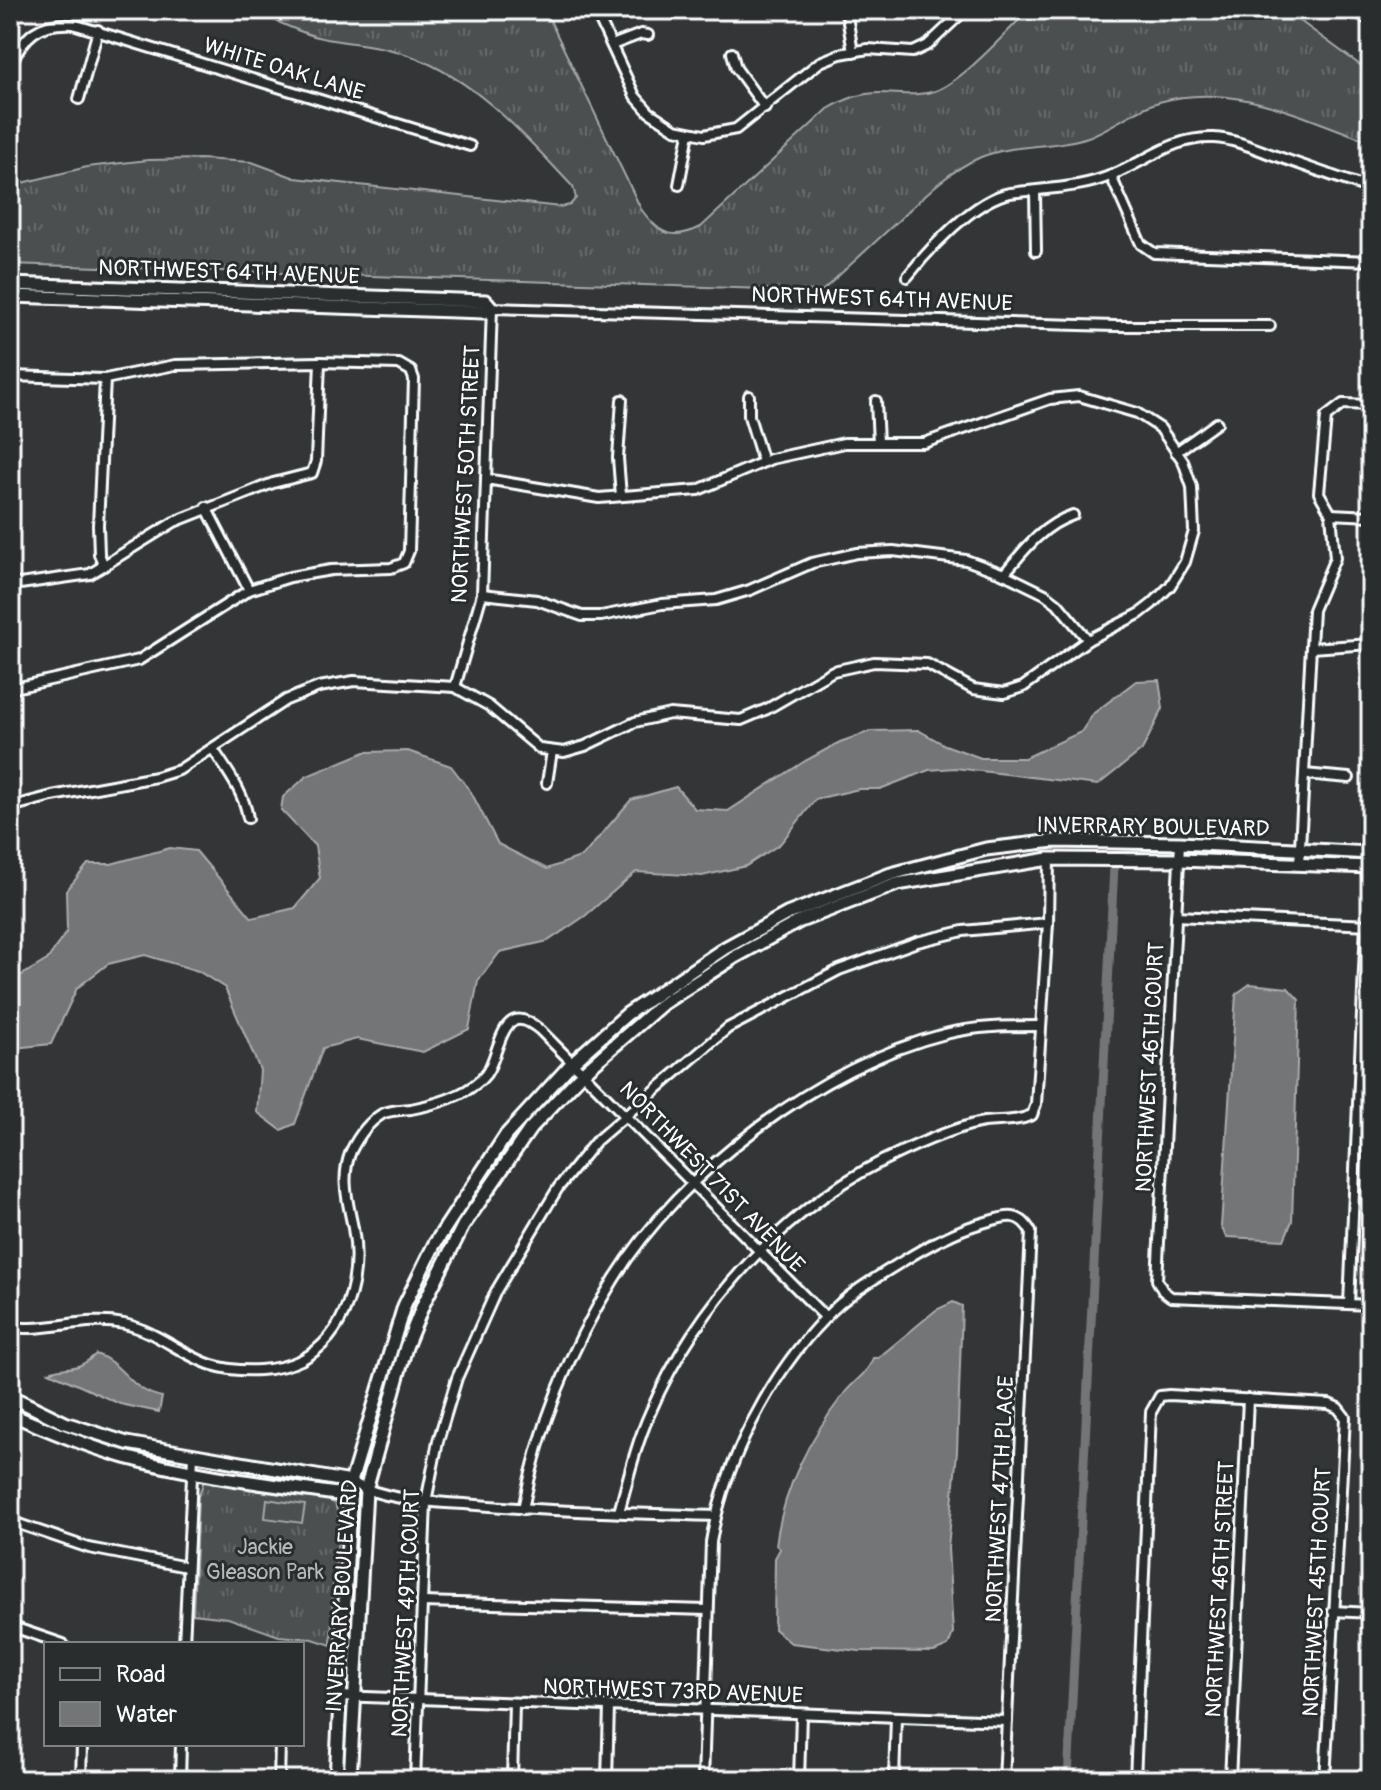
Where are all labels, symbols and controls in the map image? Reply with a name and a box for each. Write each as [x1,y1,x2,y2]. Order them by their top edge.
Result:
street label: WHITE OAK LANE [200,31,368,107]
street label: NORTHWEST 64TH AVENUE [98,253,360,291]
street label: NORTHWEST 64TH AVENUE [751,280,1013,318]
street label: NORTHWEST 50TH STREET [445,344,487,604]
street label: INVERRARY BOULEVARD [1036,811,1270,843]
street label: NORTHWEST 46TH COURT [1129,941,1171,1193]
street label: NORTHWEST 71ST AVENUE [613,1075,811,1279]
street label: NORTHWEST 47TH PLACE [980,1375,1020,1623]
street label: NORTHWEST 46TH STREET [1199,1460,1241,1718]
street label: NORTHWEST 45TH COURT [1296,1467,1338,1717]
street label: INVERRARY BOULEVARD [320,1479,364,1713]
street label: NORTHWEST 49TH COURT [386,1488,426,1738]
park label: Jackie Gleason Park [206,1533,324,1586]
legend [44,1642,304,1746]
text: Road [116,1660,166,1689]
street label: NORTHWEST 73RD AVENUE [542,1672,804,1710]
text: Water [116,1700,177,1729]

